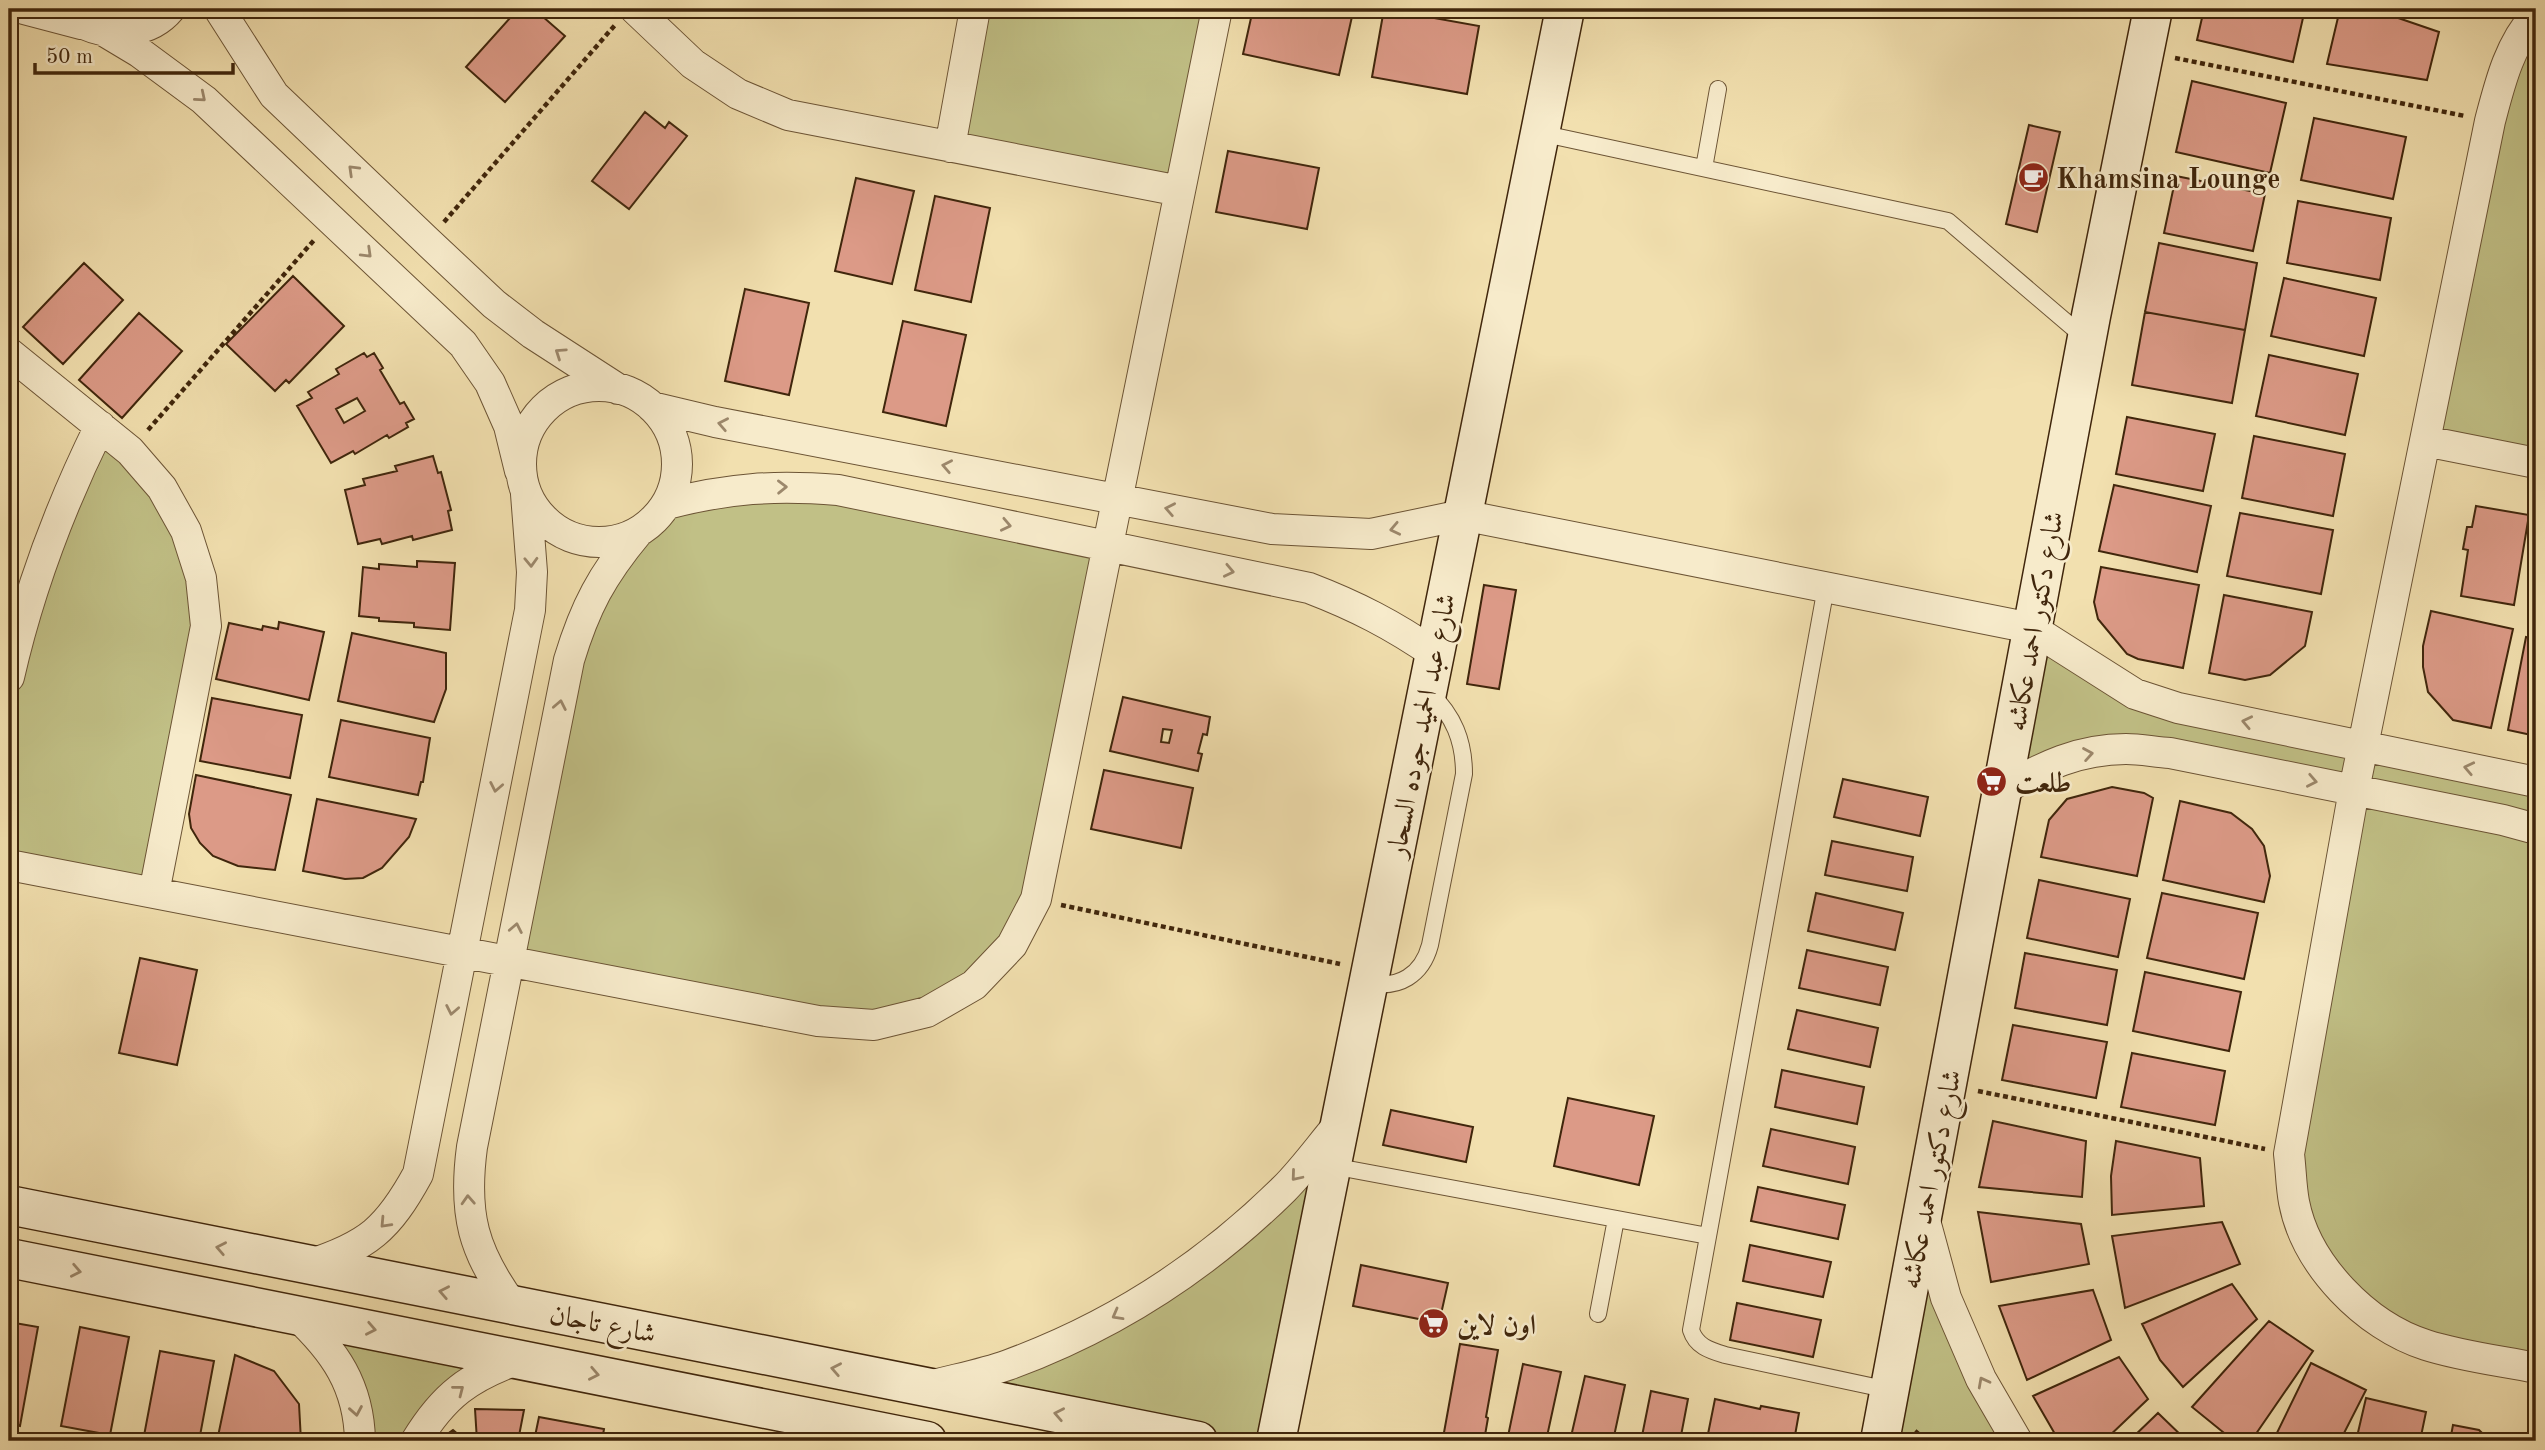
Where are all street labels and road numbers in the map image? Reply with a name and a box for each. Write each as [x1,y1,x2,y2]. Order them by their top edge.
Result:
street label: شارع دكتور احمد عكاشه [2002,509,2077,735]
street label: شارع عبد الحميد جوده السحار [1383,591,1469,864]
street label: شارع دكتور احمد عكاشه [1896,1067,1975,1293]
street label: شارع تاجان [546,1302,658,1357]

